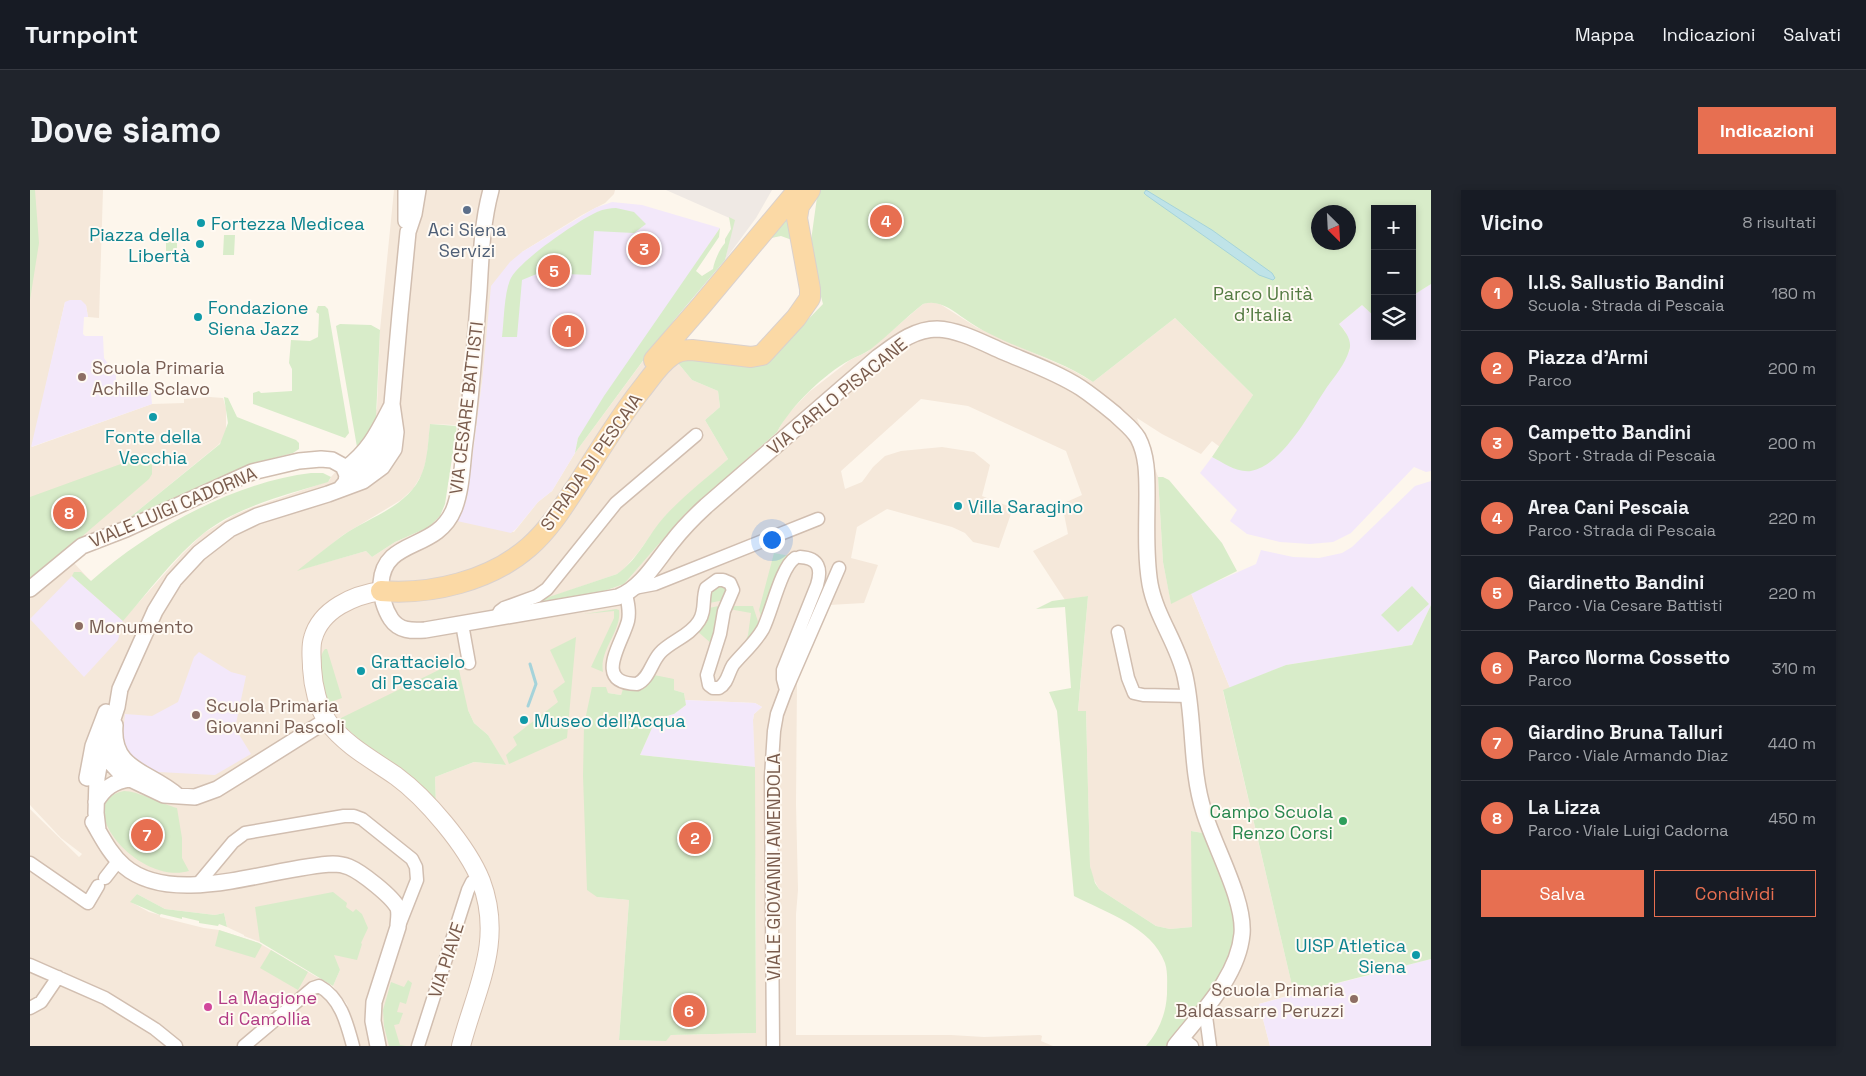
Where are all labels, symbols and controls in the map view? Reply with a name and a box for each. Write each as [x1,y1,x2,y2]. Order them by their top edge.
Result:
text: Turnpoint [25,19,138,50]
text: Mappa [1575,23,1634,46]
text: Indicazioni [1662,23,1755,46]
text: Salvati [1783,23,1841,46]
button: Indicazioni [1698,107,1836,154]
text: Dove siamo [30,108,221,152]
pin: 4 [870,202,902,240]
marker: Aci Siena Servizi [461,204,473,216]
north arrow [1311,205,1356,250]
map controls [1371,205,1416,340]
button: + [1371,205,1416,250]
text: Vicino [1481,209,1543,236]
place label: Fortezza Medicea [211,212,365,235]
text: 8 risultati [1743,212,1816,233]
marker: Fortezza Medicea [195,217,207,229]
place label: Aci Siena Servizi [428,218,506,262]
place label: Piazza della Libertà [89,223,190,267]
pin: 3 [628,230,660,268]
marker: Piazza della Libertà [194,238,206,250]
button: − [1371,250,1416,295]
pin: 5 [538,252,570,290]
text: I.I.S. Sallustio Bandini [1528,270,1724,295]
park label: Parco Unità d'Italia [1213,282,1313,326]
text: 1 [1493,283,1501,304]
text: 180 m [1771,283,1816,304]
button: layers [1371,295,1416,340]
text: Scuola · Strada di Pescaia [1528,295,1724,316]
place label: Fondazione Siena Jazz [208,296,308,340]
marker: Fondazione Siena Jazz [192,311,204,323]
pin: 1 [552,312,584,350]
street label: VIA CESARE BATTISTI [444,320,488,496]
street label: VIA CARLO PISACANE [762,332,912,460]
text: Piazza d'Armi [1528,345,1648,370]
place label: Scuola Primaria Achille Sclavo [92,356,225,400]
text: 2 [1492,358,1502,379]
text: 200 m [1768,358,1816,379]
text: Parco [1528,370,1572,391]
marker: Scuola Primaria Achille Sclavo [76,371,88,383]
street label: STRADA DI PESCAIA [535,389,647,535]
marker: Fonte della Vecchia [147,411,159,423]
text: Campetto Bandini [1528,420,1691,445]
place label: Fonte della Vecchia [105,425,201,469]
text: 3 [1492,433,1502,454]
text: 200 m [1768,433,1816,454]
text: Sport · Strada di Pescaia [1528,445,1716,466]
street label: VIALE LUIGI CADORNA [86,461,260,553]
pin: 8 [53,494,85,532]
place label: Villa Saragino [968,495,1083,518]
text: Area Cani Pescaia [1528,495,1689,520]
marker: Villa Saragino [952,500,964,512]
text: 4 [1492,508,1502,529]
text: 220 m [1769,508,1816,529]
text: Parco · Strada di Pescaia [1528,520,1716,541]
your location [759,527,785,553]
text: Giardinetto Bandini [1528,570,1704,595]
text: 5 [1492,583,1502,604]
text: 220 m [1769,583,1816,604]
text: Parco · Via Cesare Battisti [1528,595,1722,616]
place label: Monumento [89,615,194,638]
marker: Monumento [73,620,85,632]
text: Parco Norma Cossetto [1528,645,1730,670]
place label: Grattacielo di Pescaia [371,650,465,694]
text: 6 [1492,658,1502,679]
text: 310 m [1772,658,1816,679]
marker: Grattacielo di Pescaia [355,665,367,677]
text: Parco [1528,670,1572,691]
place label: Scuola Primaria Giovanni Pascoli [206,694,345,738]
marker: Scuola Primaria Giovanni Pascoli [190,709,202,721]
place label: Museo dell'Acqua [534,709,686,732]
marker: Museo dell'Acqua [518,714,530,726]
text: Giardino Bruna Talluri [1528,720,1723,745]
text: 7 [1493,733,1501,754]
text: 440 m [1768,733,1816,754]
text: Parco · Viale Armando Diaz [1528,745,1728,766]
street label: VIALE GIOVANNI AMENDOLA [762,753,785,981]
text: La Lizza [1528,795,1600,820]
place label: Campo Scuola Renzo Corsi [1210,800,1333,844]
text: 8 [1492,808,1502,829]
text: 450 m [1768,808,1816,829]
marker: Campo Scuola Renzo Corsi [1337,815,1349,827]
pin: 7 [131,816,163,854]
pin: 2 [679,819,711,857]
text: Parco · Viale Luigi Cadorna [1528,820,1729,841]
button: Salva [1481,870,1644,917]
button: Condividi [1654,870,1816,917]
street label: VIA PIAVE [423,919,469,1001]
place label: UISP Atletica Siena [1296,934,1406,978]
marker: UISP Atletica Siena [1410,949,1422,961]
place label: Scuola Primaria Baldassarre Peruzzi [1176,978,1344,1022]
place label: La Magione di Camollia [218,986,317,1030]
pin: 6 [673,992,705,1030]
marker: Scuola Primaria Baldassarre Peruzzi [1348,993,1360,1005]
marker: La Magione di Camollia [202,1001,214,1013]

